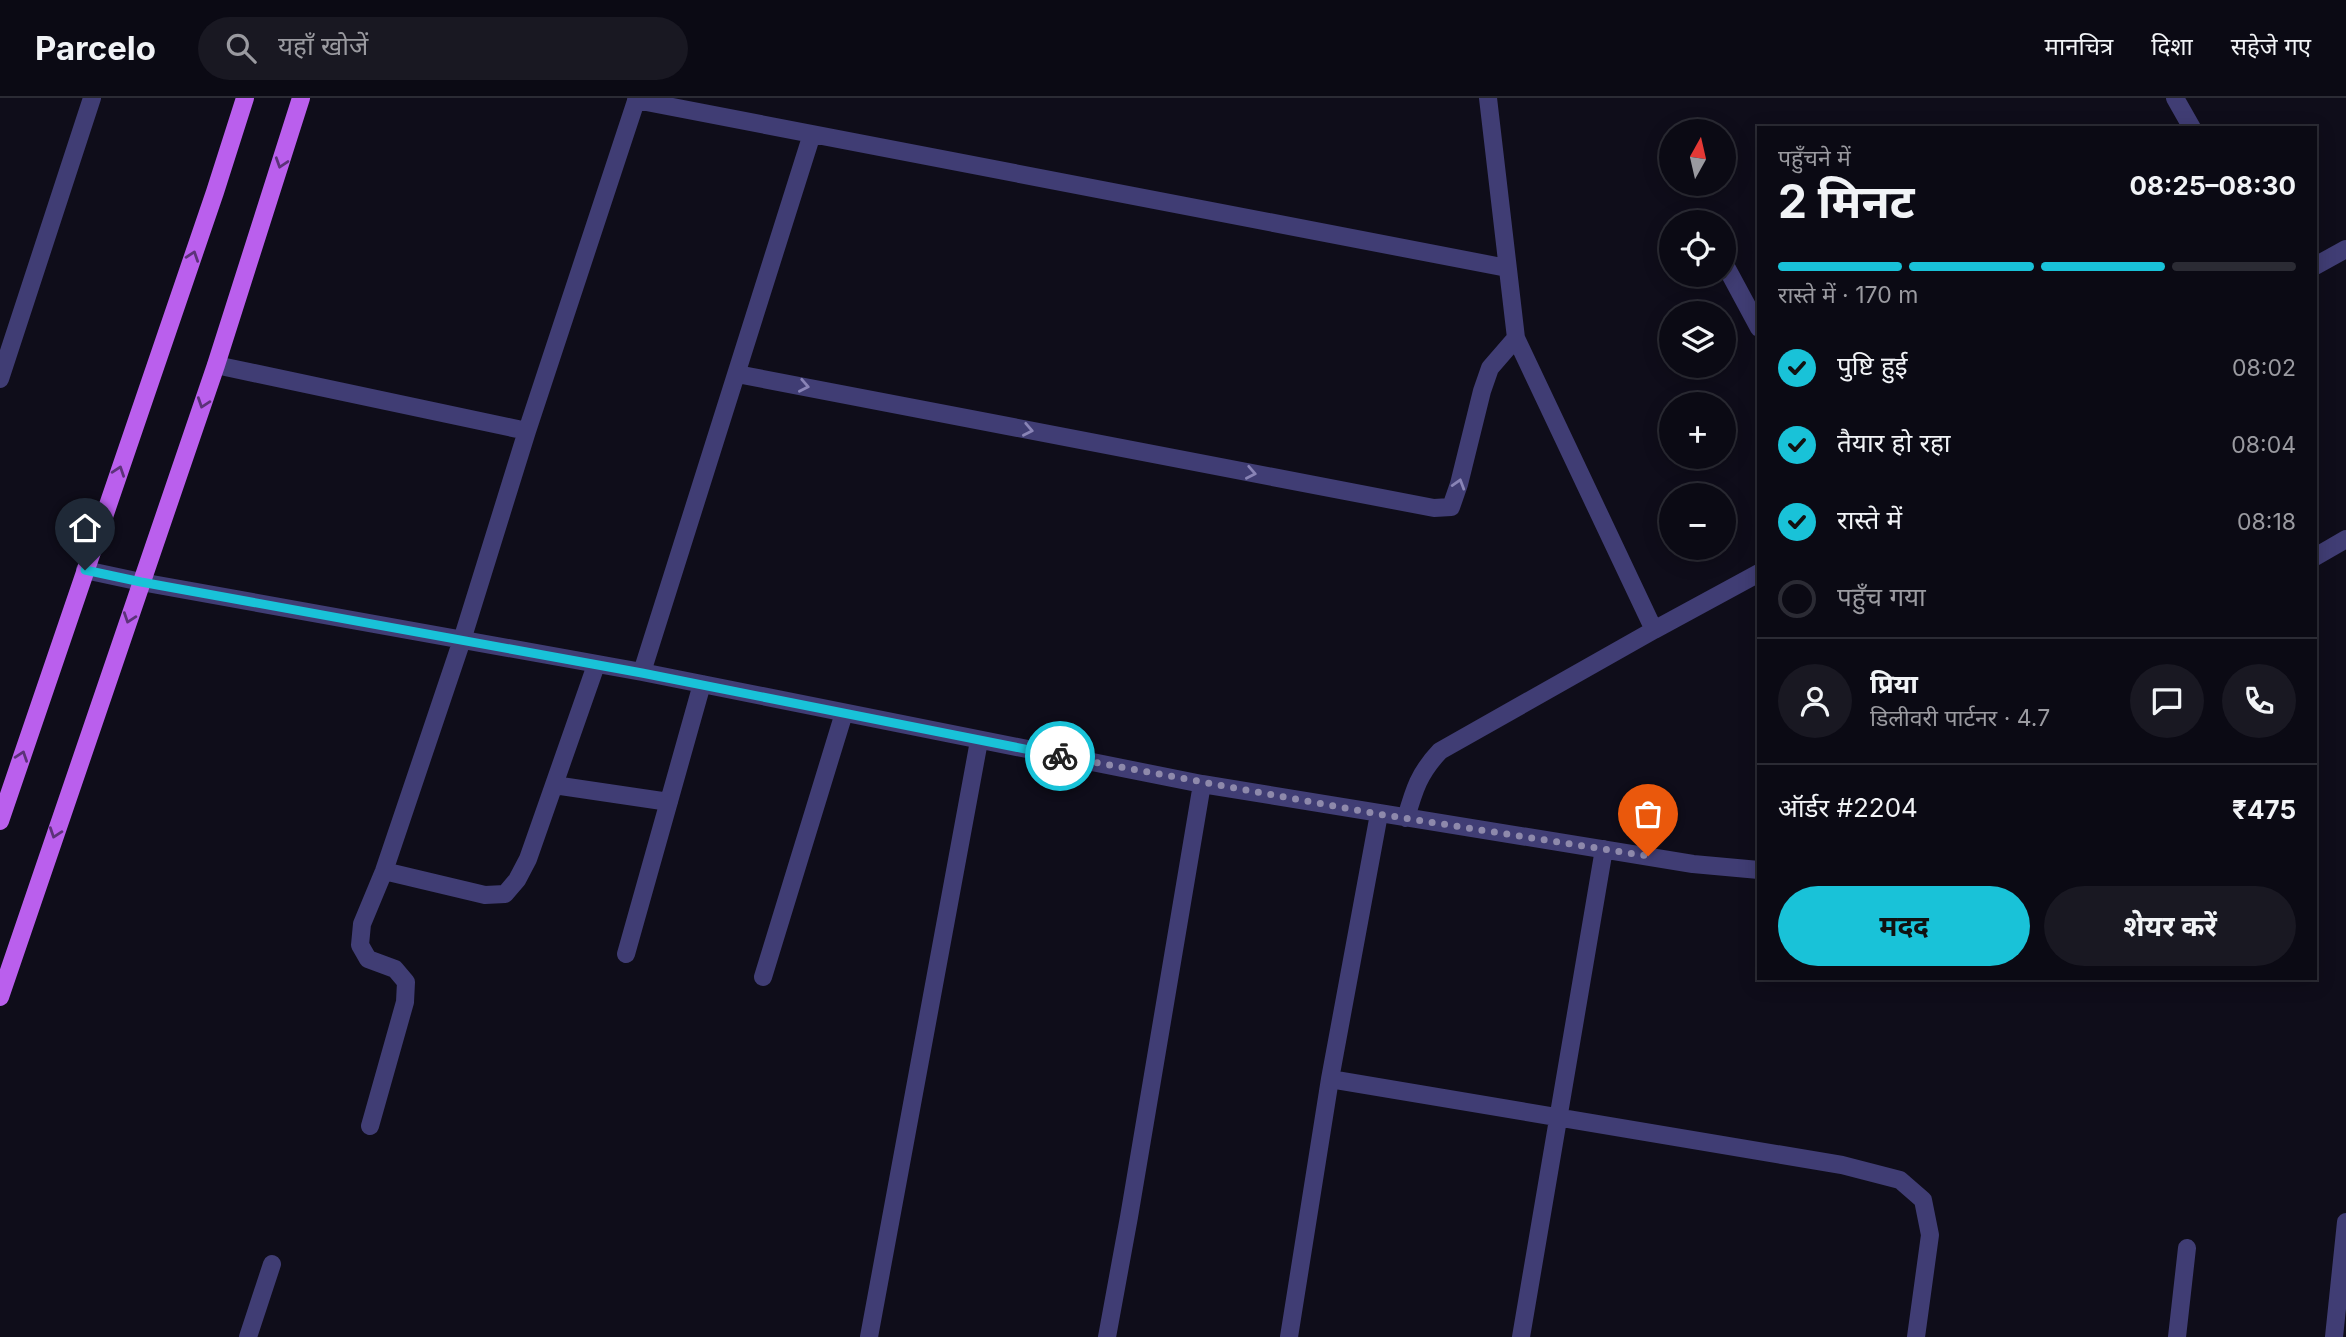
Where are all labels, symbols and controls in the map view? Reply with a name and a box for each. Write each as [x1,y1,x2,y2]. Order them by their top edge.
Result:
search box [198,17,688,80]
text: Parcelo [35,28,156,68]
icon: search [222,29,260,67]
text: यहाँ खोजें [278,30,368,61]
text: मानचित्र [2045,32,2113,61]
text: दिशा [2151,32,2193,61]
text: सहेजे गए [2231,32,2311,61]
north arrow [1659,119,1736,196]
map controls [1659,119,1736,560]
text: पहुँचने में [1778,144,1851,172]
one-way arrow [274,157,289,169]
text: 08:25–08:30 [2129,170,2296,201]
text: 2 मिनट [1778,173,1914,229]
button: locate [1659,210,1736,287]
one-way arrow [185,250,199,263]
text: रास्ते में · 170 m [1778,281,1918,309]
button: layers [1659,301,1736,378]
icon: check [1778,349,1816,387]
text: पुष्टि हुई [1837,350,1908,381]
text: 08:02 [2232,354,2296,382]
one-way arrow [798,378,810,393]
button: + [1659,392,1736,469]
one-way arrow [197,396,211,408]
one-way arrow [1022,421,1034,436]
icon: check [1778,426,1816,464]
text: तैयार हो रहा [1837,427,1951,458]
text: 08:04 [2231,431,2296,459]
one-way arrow [1245,464,1257,479]
one-way arrow [111,465,125,478]
one-way arrow [1450,478,1465,490]
button: − [1659,483,1736,560]
pin [55,498,115,570]
icon: check [1778,503,1816,541]
text: रास्ते में [1837,504,1902,535]
text: 08:18 [2237,508,2296,536]
icon: home [66,509,104,547]
text: पहुँच गया [1837,581,1926,612]
one-way arrow [123,611,137,623]
button: person [1778,664,1852,738]
button: chat [2130,664,2204,738]
button: phone [2222,664,2296,738]
text: प्रिया [1870,668,1918,699]
text: डिलीवरी पार्टनर · 4.7 [1870,704,2050,732]
courier [1025,721,1095,791]
icon: bike [1041,737,1079,775]
one-way arrow [14,750,28,763]
pin [1618,784,1678,856]
text: ऑर्डर #2204 [1778,792,1918,823]
text: ₹475 [2232,794,2296,825]
icon: bag [1629,795,1667,833]
one-way arrow [49,827,64,839]
button: मदद [1778,886,2030,966]
button: शेयर करें [2044,886,2296,966]

